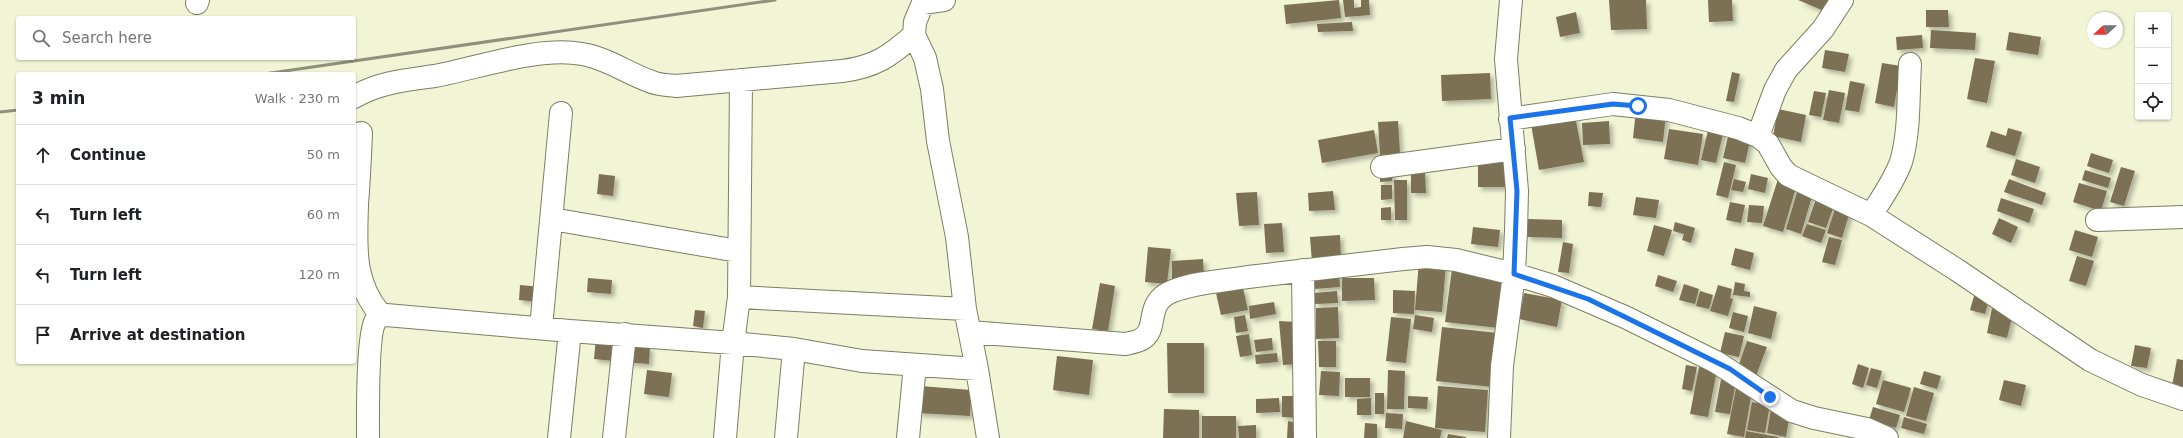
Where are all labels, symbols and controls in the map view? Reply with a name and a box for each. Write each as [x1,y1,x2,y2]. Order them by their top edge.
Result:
north arrow [2087,12,2123,48]
map controls [2135,12,2171,120]
button: + [2135,12,2171,48]
search box [16,16,356,60]
icon: search [30,27,52,49]
text: Search here [62,29,152,47]
button: − [2135,48,2171,84]
button: locate [2135,84,2171,120]
text: 3 min [32,88,85,108]
text: Walk · 230 m [255,91,340,106]
route start [1629,97,1647,115]
icon: ahead [32,144,54,166]
text: Continue [70,146,146,164]
text: 50 m [307,147,340,162]
icon: left [32,204,54,226]
text: Turn left [70,206,142,224]
text: 60 m [307,207,340,222]
icon: left [32,264,54,286]
text: Turn left [70,266,142,284]
text: 120 m [298,267,340,282]
icon: arrive [32,324,54,346]
text: Arrive at destination [70,326,245,344]
route end [1761,388,1779,406]

